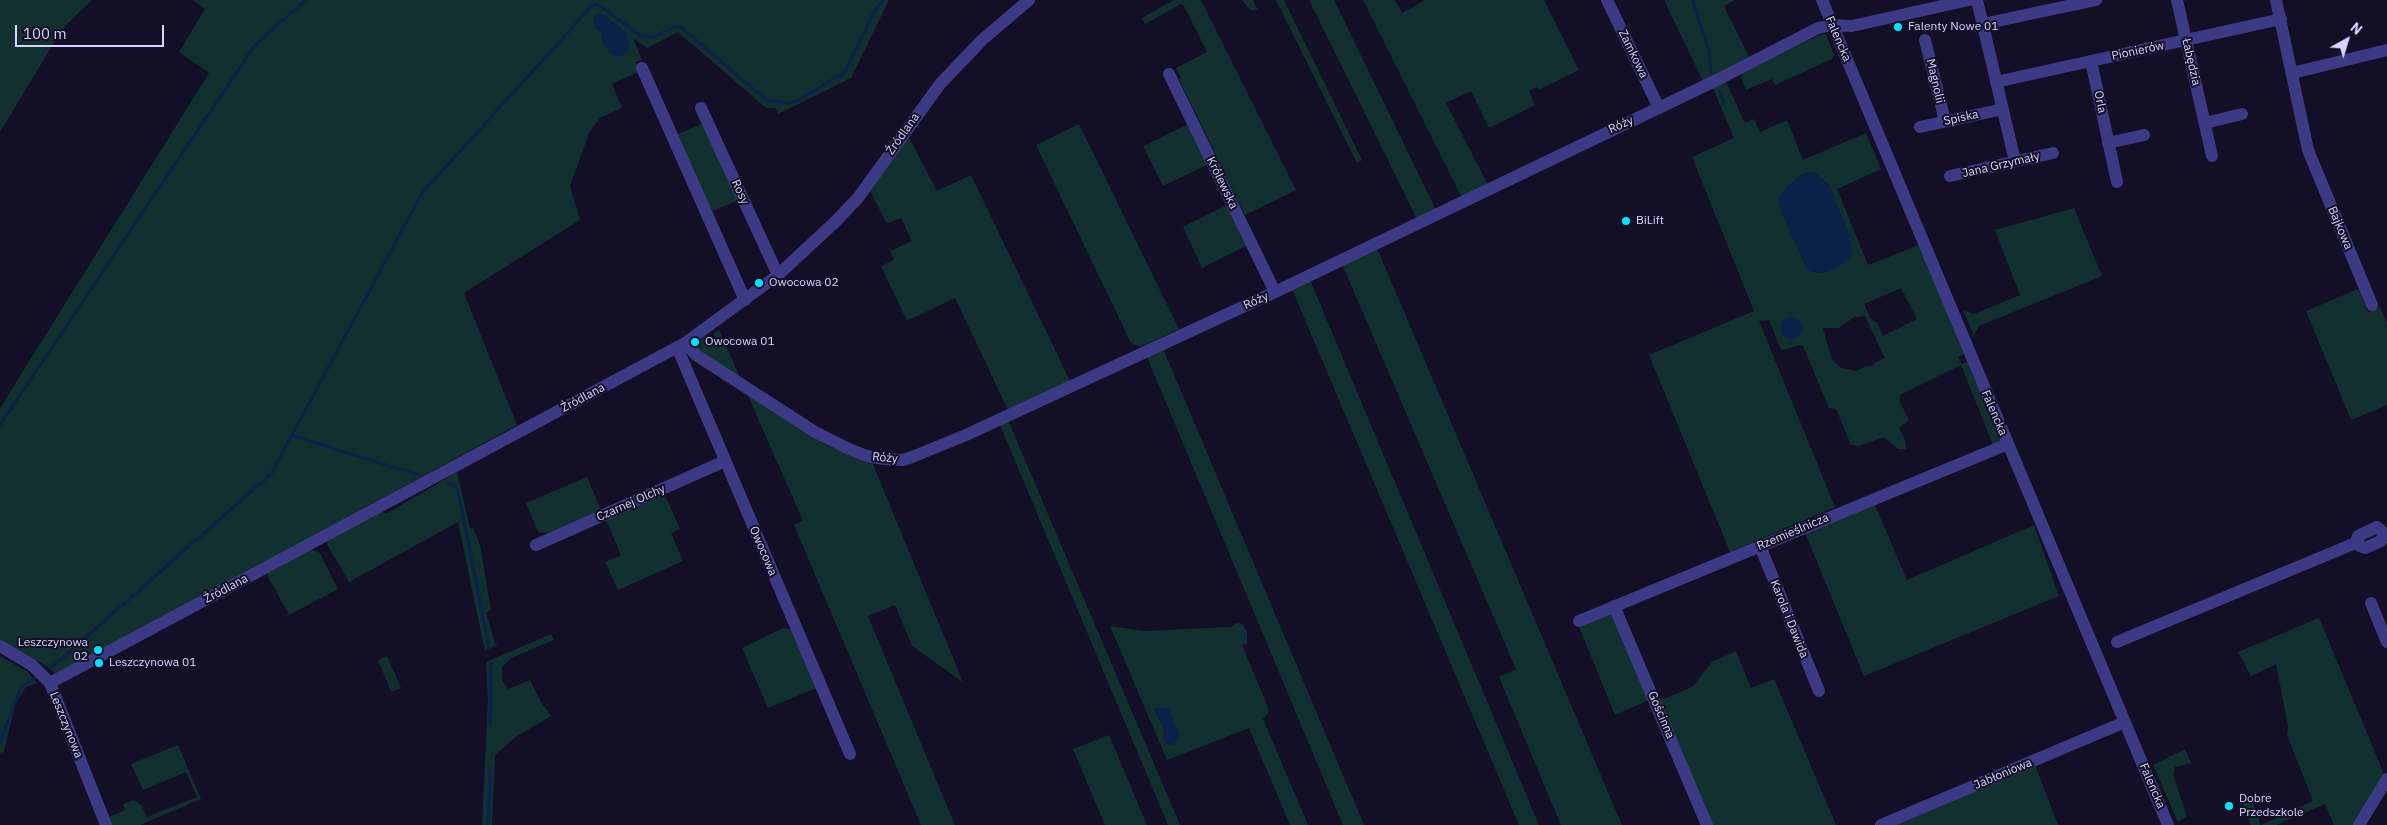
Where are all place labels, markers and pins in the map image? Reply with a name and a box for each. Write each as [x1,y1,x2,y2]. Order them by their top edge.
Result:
place label: Falenty Nowe 01 [1908,20,1998,34]
marker: Falenty Nowe 01 [1892,21,1904,33]
place label: BiLift [1636,214,1664,228]
marker: BiLift [1620,215,1632,227]
place label: Owocowa 02 [769,276,839,290]
marker: Owocowa 02 [753,277,765,289]
place label: Owocowa 01 [705,335,775,349]
marker: Owocowa 01 [689,336,701,348]
place label: Leszczynowa 02 [18,636,88,664]
marker: Leszczynowa 02 [92,644,104,656]
place label: Leszczynowa 01 [109,656,196,670]
marker: Leszczynowa 01 [93,657,105,669]
place label: Dobre Przedszkole [2239,792,2304,820]
marker: Dobre Przedszkole [2223,800,2235,812]

